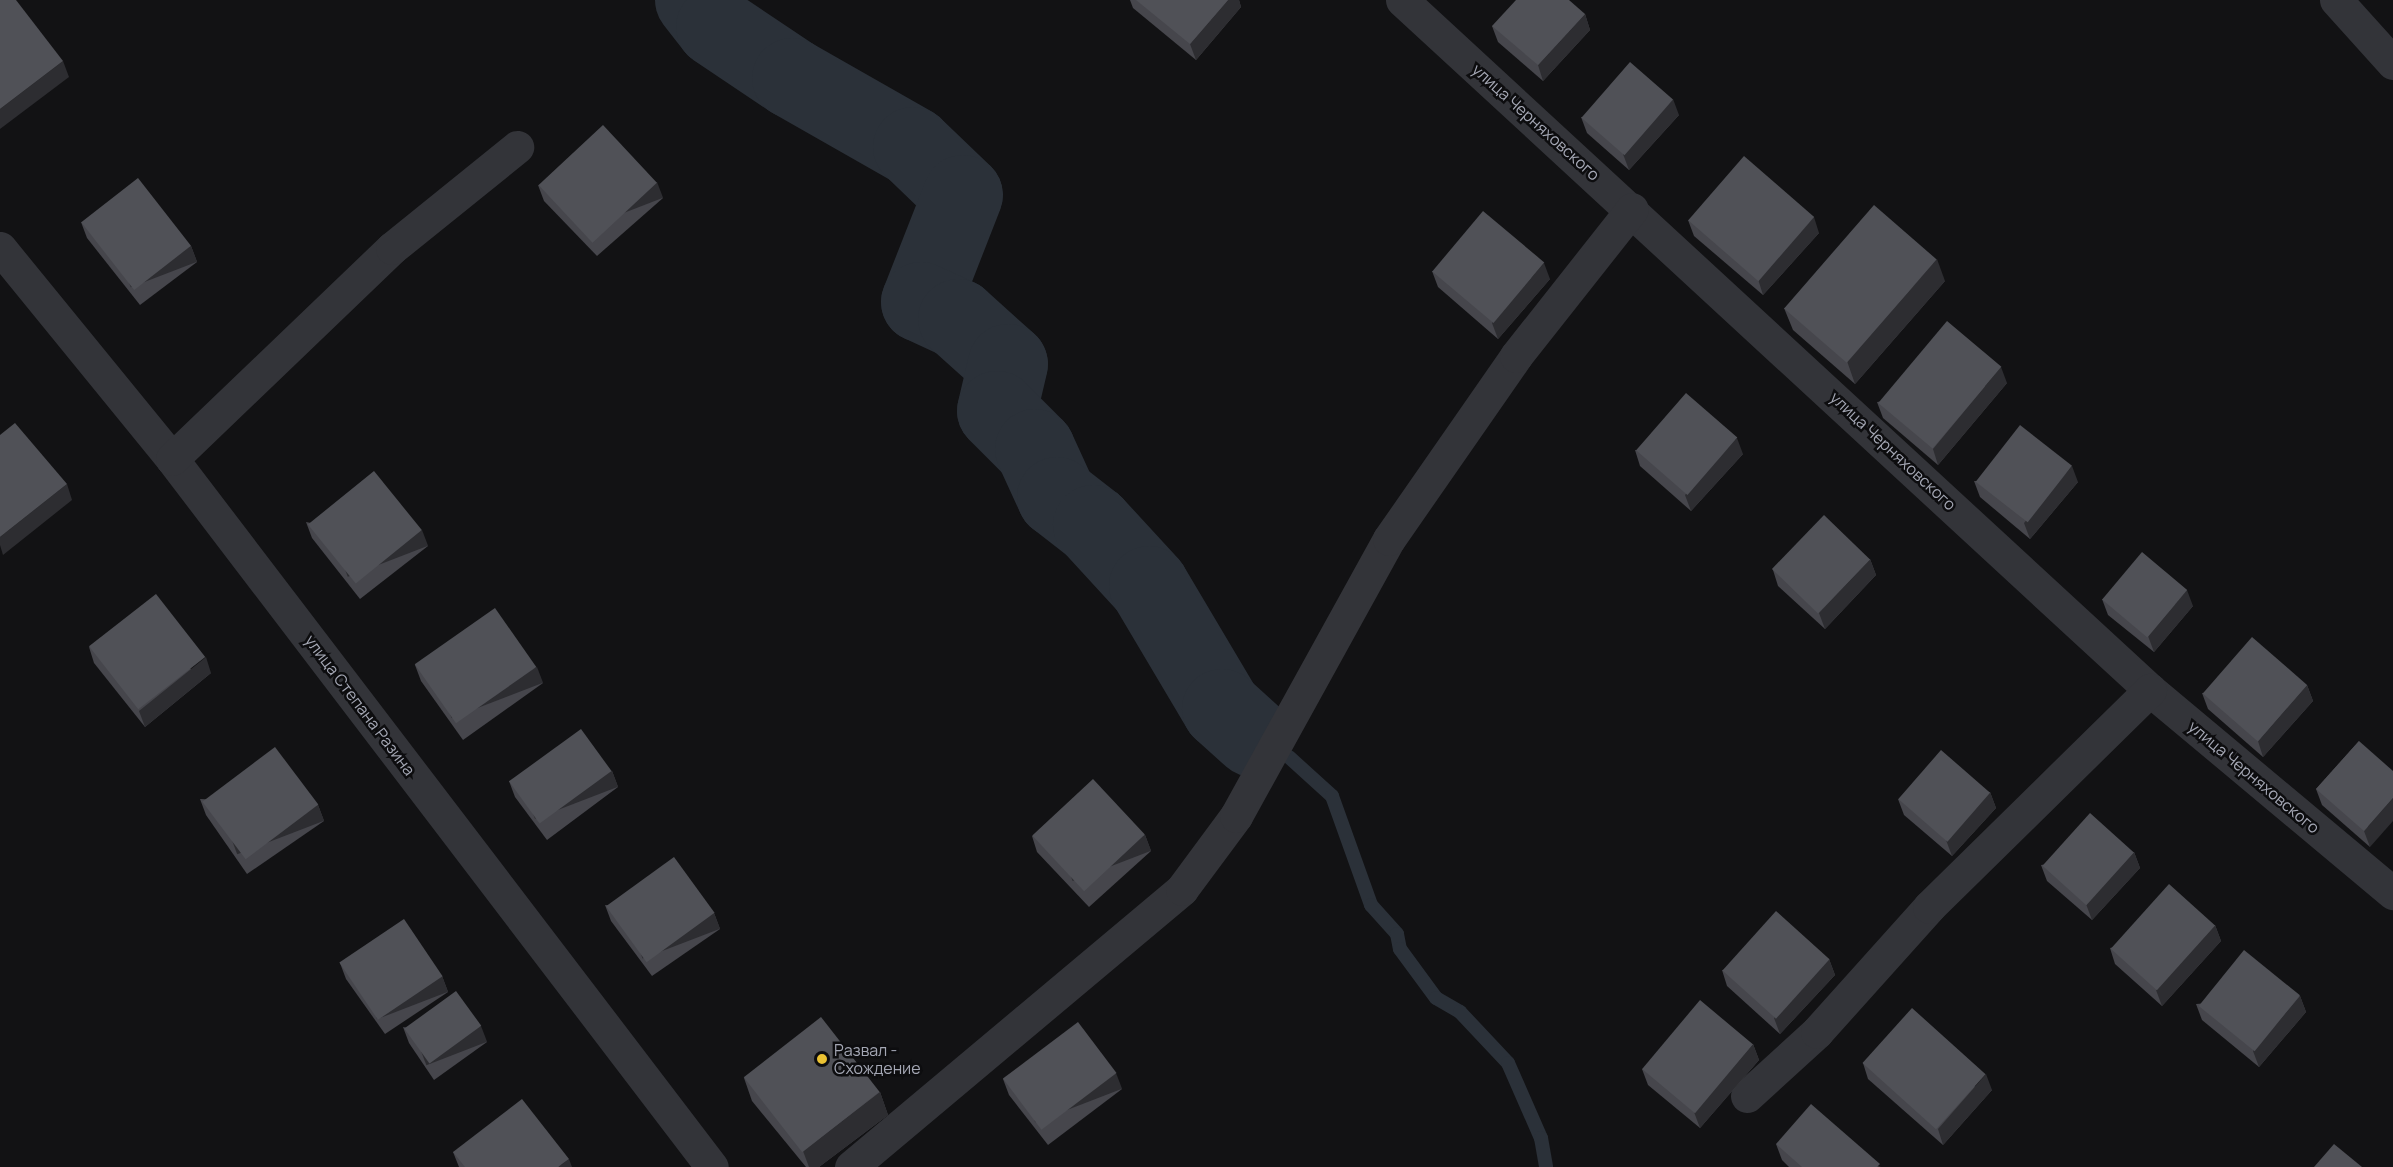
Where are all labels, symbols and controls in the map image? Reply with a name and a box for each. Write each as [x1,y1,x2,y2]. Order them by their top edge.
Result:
street label: улица Черняховского [1468,60,1604,184]
street label: улица Черняховского [1826,388,1960,514]
street label: улица Степана Разина [301,631,419,779]
street label: улица Черняховского [2185,717,2323,837]
place label: Развал - Схождение [834,1040,921,1078]
marker: Развал - Схождение [815,1052,829,1066]

